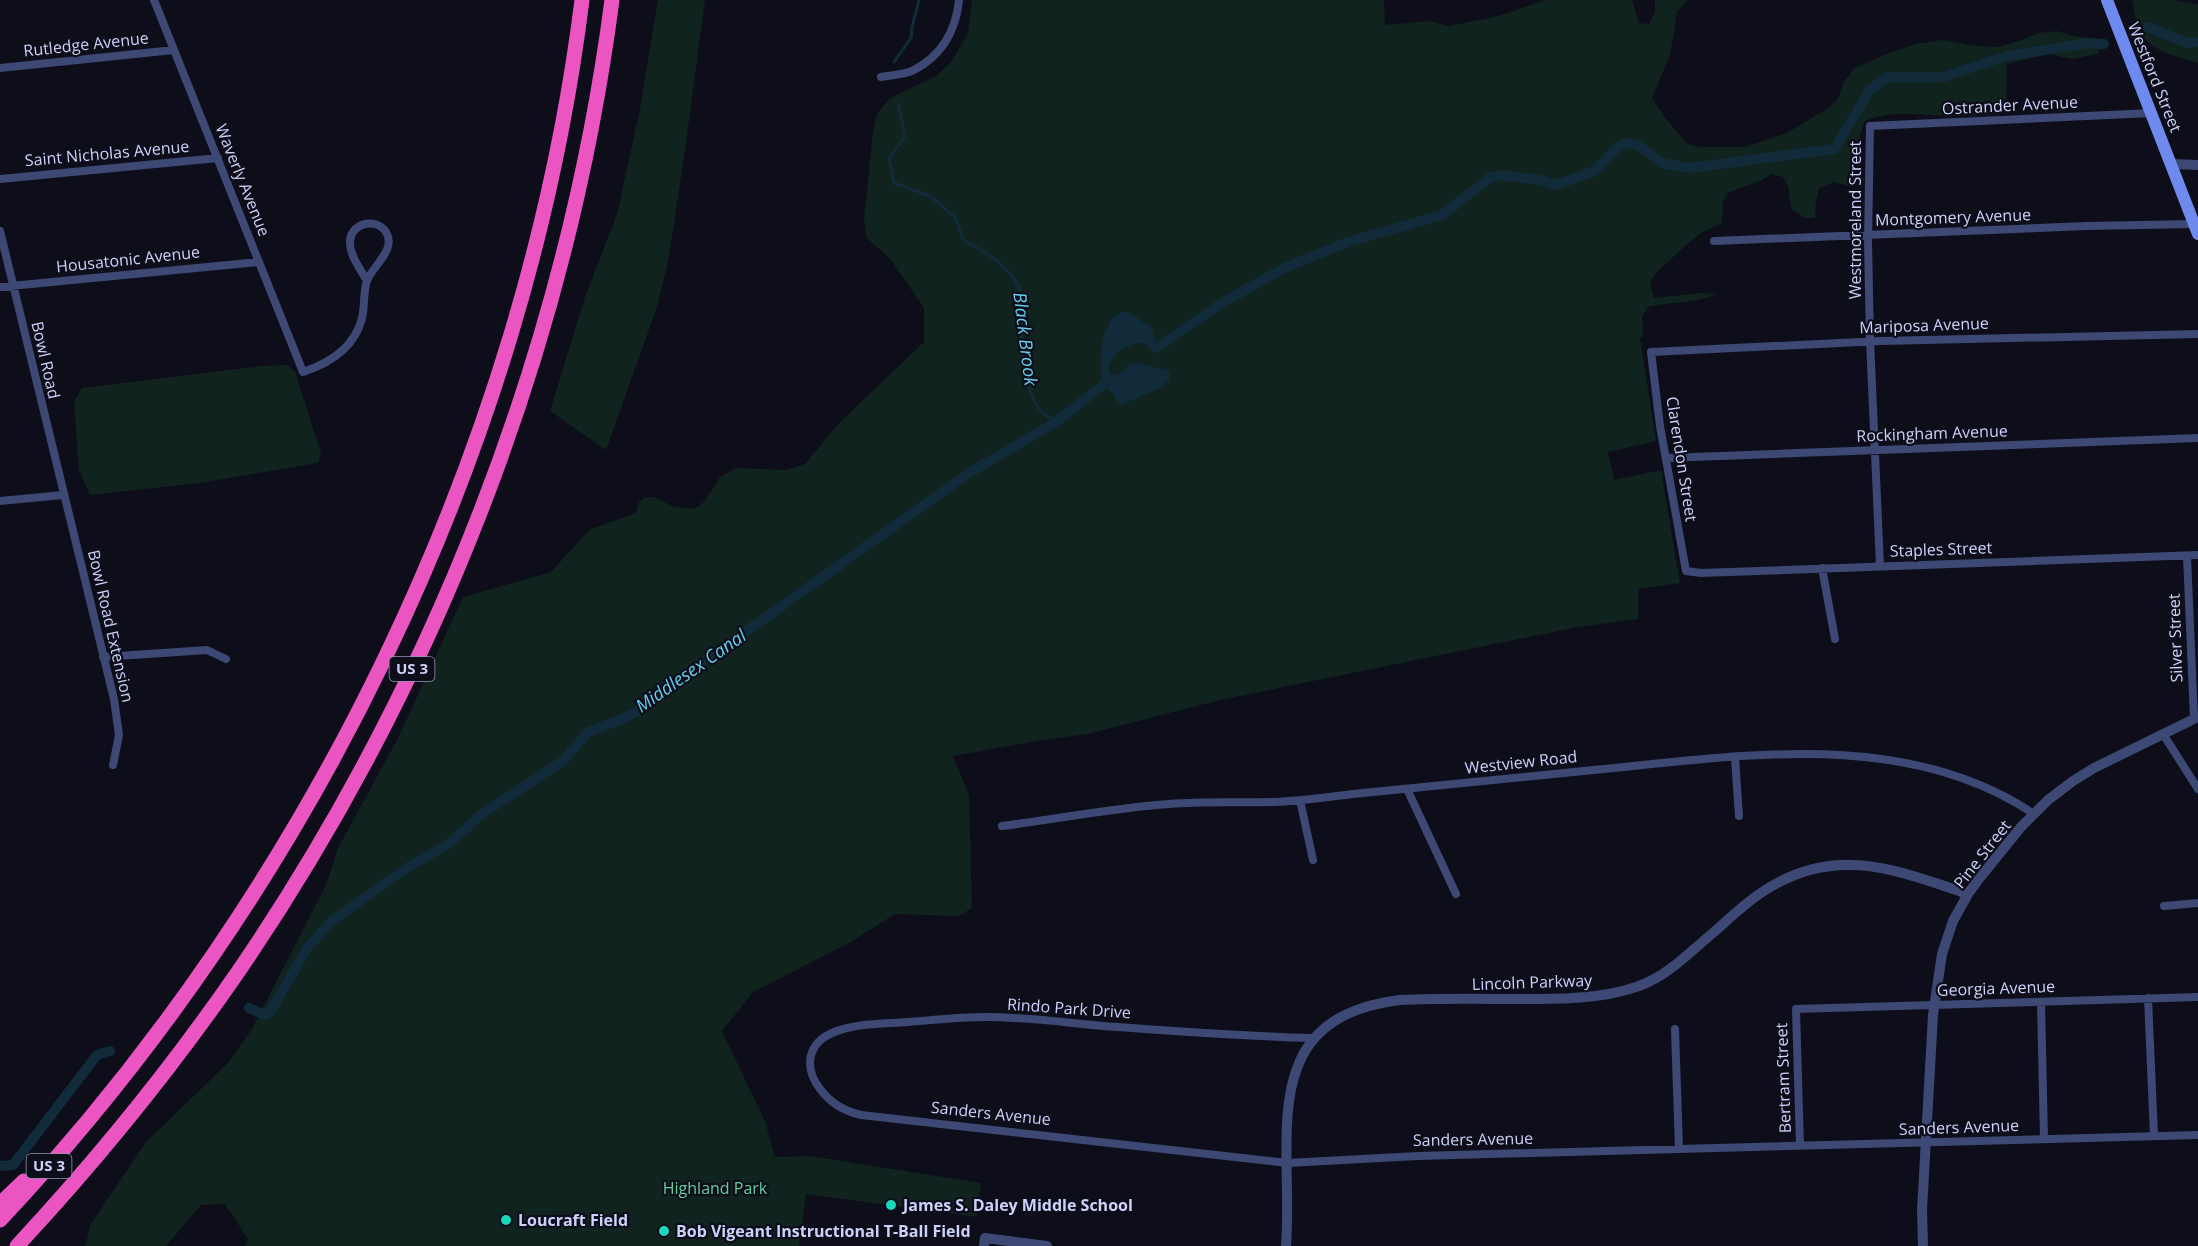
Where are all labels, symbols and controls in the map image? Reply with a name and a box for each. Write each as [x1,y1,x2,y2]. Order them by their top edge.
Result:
street label: Westford Street [2123,19,2187,136]
street label: Rutledge Avenue [22,26,150,62]
street label: Ostrander Avenue [1941,90,2079,120]
street label: Waverly Avenue [210,121,276,239]
street label: Saint Nicholas Avenue [24,135,190,171]
street label: Westmoreland Street [1844,140,1866,299]
street label: Montgomery Avenue [1875,203,2031,231]
street label: Housatonic Avenue [55,241,201,277]
water label: Black Brook [1008,291,1044,388]
street label: Mariposa Avenue [1859,312,1989,338]
street label: Bowl Road [26,319,66,401]
street label: Clarendon Street [1661,395,1703,523]
street label: Rockingham Avenue [1856,419,2008,447]
street label: Staples Street [1889,536,1993,562]
street label: Bowl Road Extension [83,548,139,704]
street label: Silver Street [2162,593,2188,683]
water label: Middlesex Canal [630,623,751,717]
road number: US 3 [390,657,434,681]
street label: Westview Road [1464,745,1578,779]
street label: Pine Street [1948,815,2016,893]
street label: Lincoln Parkway [1472,969,1593,995]
street label: Georgia Avenue [1937,975,2055,1001]
street label: Rindo Park Drive [1006,993,1132,1023]
street label: Bertram Street [1770,1022,1796,1134]
street label: Sanders Avenue [930,1096,1052,1130]
street label: Sanders Avenue [1899,1114,2019,1140]
street label: Sanders Avenue [1413,1127,1533,1151]
road number: US 3 [26,1154,72,1178]
park label: Highland Park [663,1177,768,1199]
place label: James S. Daley Middle School [901,1194,1133,1216]
marker: James S. Daley Middle School [884,1198,898,1212]
place label: Loucraft Field [518,1209,628,1231]
marker: Loucraft Field [499,1213,513,1227]
place label: Bob Vigeant Instructional T-Ball Field [676,1220,971,1242]
marker: Bob Vigeant Instructional T-Ball Field [657,1224,671,1238]

